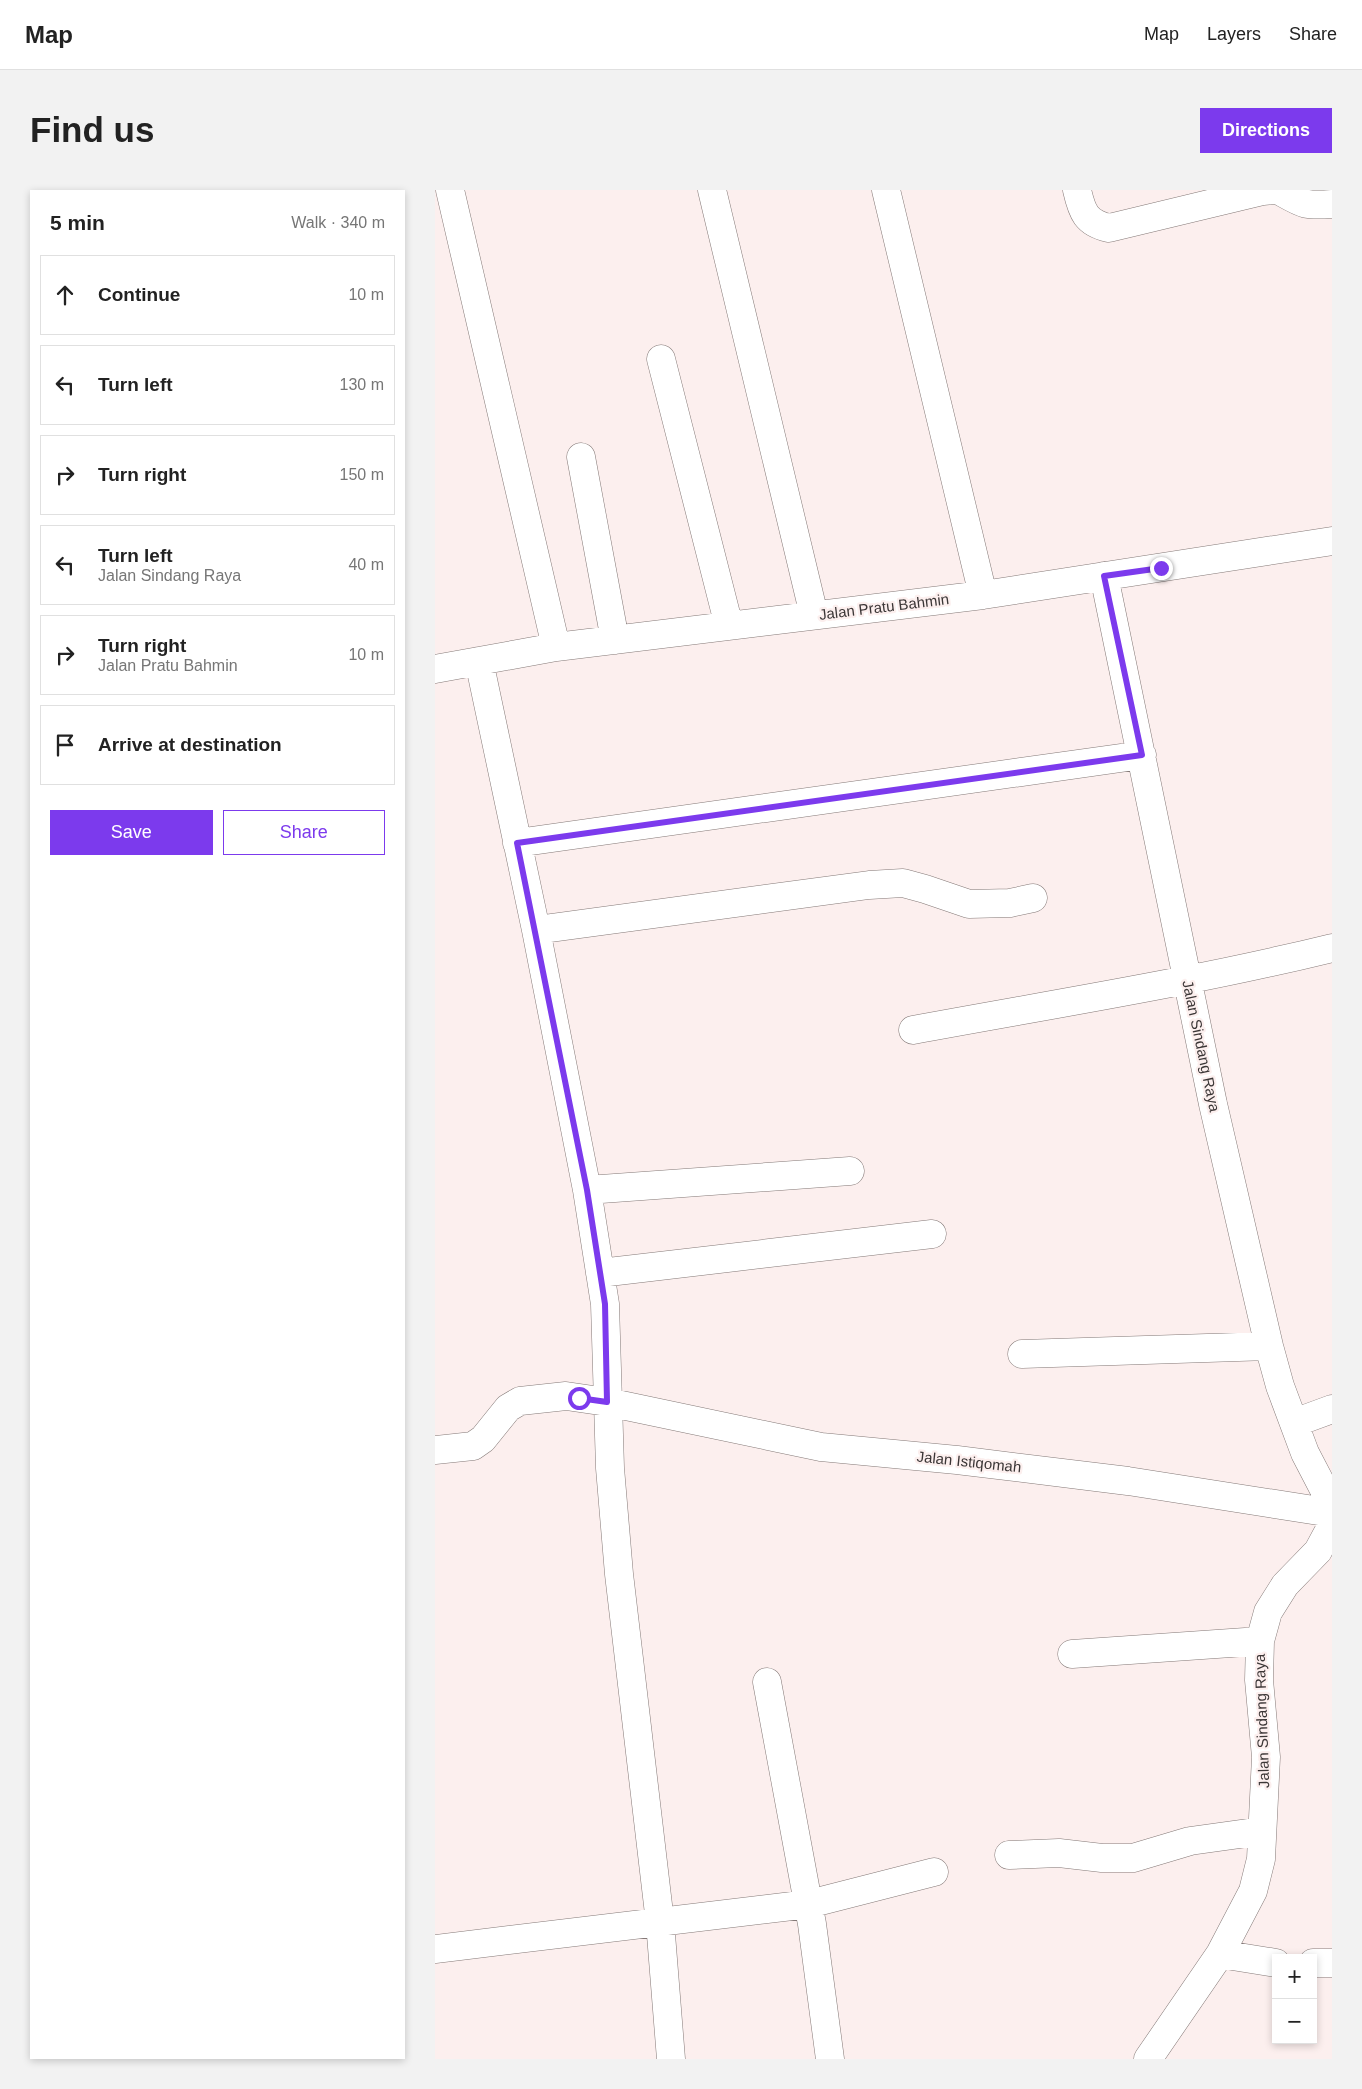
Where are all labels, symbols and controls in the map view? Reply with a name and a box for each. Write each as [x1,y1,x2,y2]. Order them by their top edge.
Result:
text: Map [25,21,73,48]
text: Map [1144,24,1179,44]
text: Layers [1207,24,1261,44]
text: Share [1289,24,1337,44]
button: Directions [1200,108,1332,153]
text: Find us [30,110,154,149]
text: 5 min [50,211,105,234]
text: Walk · 340 m [291,214,385,231]
icon: ahead [51,281,79,309]
text: Continue [98,284,180,305]
text: 10 m [348,286,384,303]
icon: left [51,371,79,399]
text: Turn left [98,374,173,395]
text: 130 m [340,376,384,393]
icon: right [51,461,79,489]
text: Turn right [98,464,186,485]
text: 150 m [340,466,384,483]
text: Turn left [98,545,173,566]
icon: left [51,551,79,579]
text: 40 m [348,556,384,573]
route end [1150,557,1173,580]
text: Jalan Sindang Raya [98,567,241,584]
street label: Jalan Pratu Bahmin [818,590,950,623]
text: Turn right [98,635,186,656]
icon: right [51,641,79,669]
text: 10 m [348,646,384,663]
text: Jalan Pratu Bahmin [98,657,238,674]
icon: arrive [51,731,79,759]
text: Arrive at destination [98,734,282,755]
button: Save [50,810,213,855]
button: Share [223,810,385,855]
street label: Jalan Sindang Raya [1179,978,1224,1114]
route start [568,1387,591,1410]
street label: Jalan Istiqomah [916,1448,1022,1475]
street label: Jalan Sindang Raya [1251,1653,1272,1788]
map controls [1272,1954,1317,2044]
button: + [1272,1954,1317,1999]
button: − [1272,1999,1317,2044]

